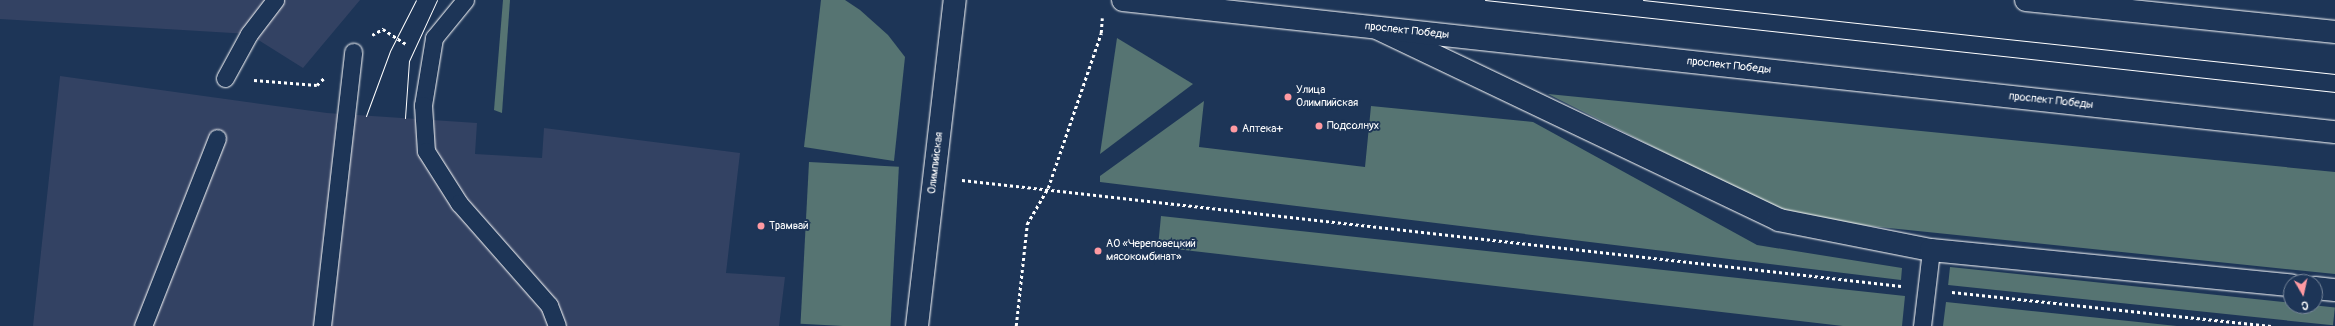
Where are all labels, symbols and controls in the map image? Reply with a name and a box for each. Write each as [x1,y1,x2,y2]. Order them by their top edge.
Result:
street label: проспект Победы [1364,20,1450,42]
street label: проспект Победы [1686,55,1772,77]
place label: Улица Олимпийская [1296,84,1358,110]
street label: проспект Победы [2008,90,2094,112]
marker: Улица Олимпийская [1283,92,1293,102]
place label: Подсолнух [1327,119,1379,133]
marker: Подсолнух [1314,121,1324,131]
place label: Аптека+ [1242,122,1283,136]
marker: Аптека+ [1229,124,1239,134]
street label: Олимпийская [926,131,946,195]
place label: Трамвай [769,219,808,233]
marker: Трамвай [756,221,766,231]
place label: АО «Череповецкий мясокомбинат» [1106,238,1196,264]
marker: АО «Череповецкий мясокомбинат» [1093,246,1103,256]
north arrow [2283,274,2323,314]
text: С [2300,298,2309,312]

